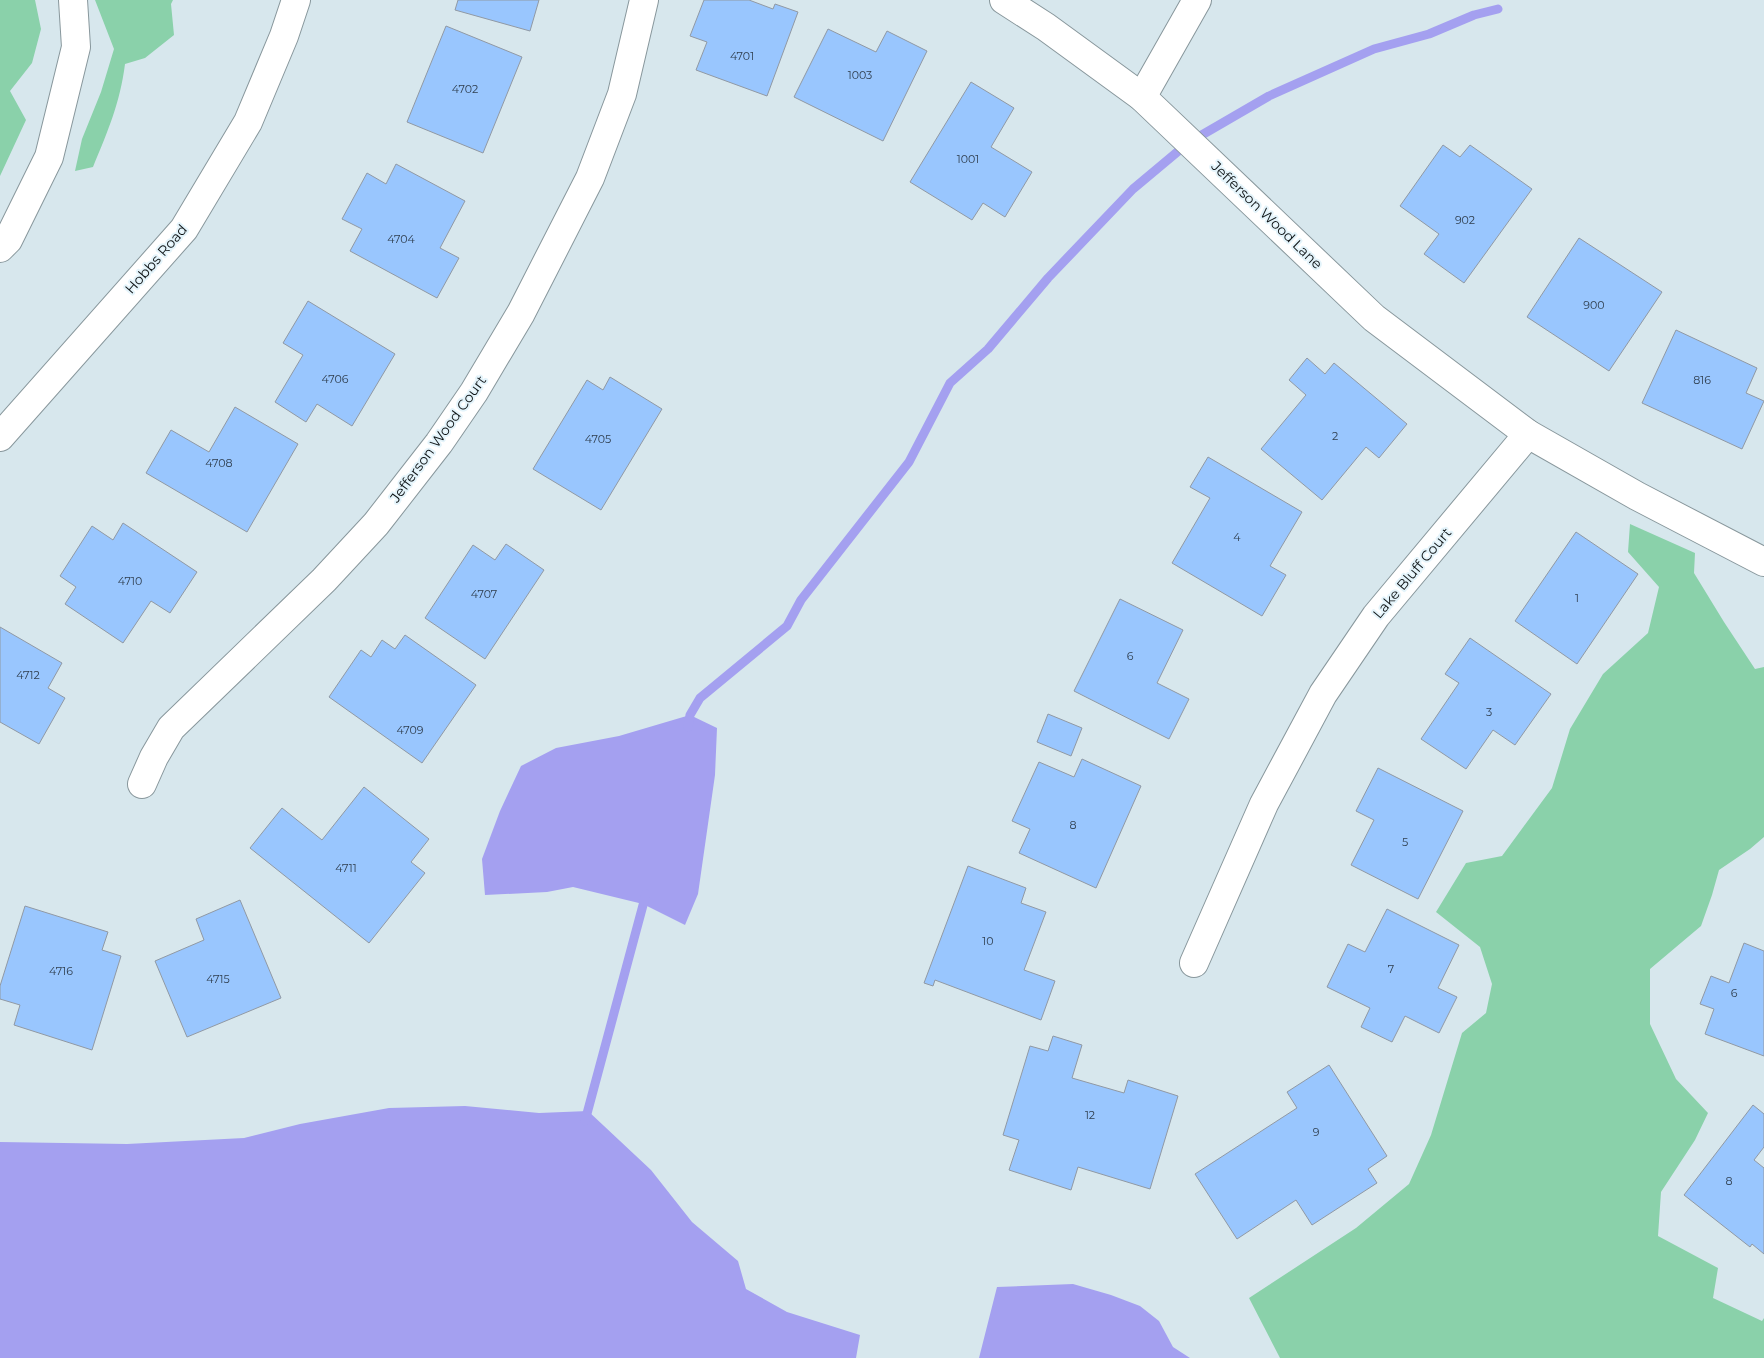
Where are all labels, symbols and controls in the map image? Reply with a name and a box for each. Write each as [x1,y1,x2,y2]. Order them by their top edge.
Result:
house number: 4701 [730,49,754,63]
house number: 1003 [848,68,872,82]
house number: 4702 [452,82,478,96]
house number: 1001 [957,152,979,166]
street label: Jefferson Wood Lane [1207,157,1326,273]
house number: 902 [1455,213,1475,227]
street label: Hobbs Road [121,221,191,297]
house number: 4704 [387,232,415,246]
house number: 900 [1583,298,1605,312]
house number: 4706 [322,372,349,386]
street label: Jefferson Wood Court [385,372,490,507]
house number: 816 [1693,373,1711,387]
house number: 2 [1332,429,1338,443]
house number: 4705 [585,432,611,446]
house number: 4708 [205,456,233,470]
street label: Lake Bluff Court [1369,524,1455,622]
house number: 4 [1233,530,1241,544]
house number: 4710 [118,574,142,588]
house number: 4707 [471,587,497,601]
house number: 1 [1575,591,1579,605]
house number: 6 [1127,649,1134,663]
house number: 4712 [16,668,40,682]
house number: 3 [1486,705,1492,719]
house number: 4709 [397,723,424,737]
house number: 8 [1069,818,1077,832]
house number: 5 [1402,835,1408,849]
house number: 4711 [335,861,357,875]
house number: 10 [982,934,994,948]
house number: 7 [1388,962,1394,976]
house number: 4716 [49,964,73,978]
house number: 4715 [206,972,230,986]
house number: 6 [1731,986,1738,1000]
house number: 12 [1085,1108,1095,1122]
house number: 9 [1313,1125,1320,1139]
house number: 8 [1725,1174,1733,1188]

